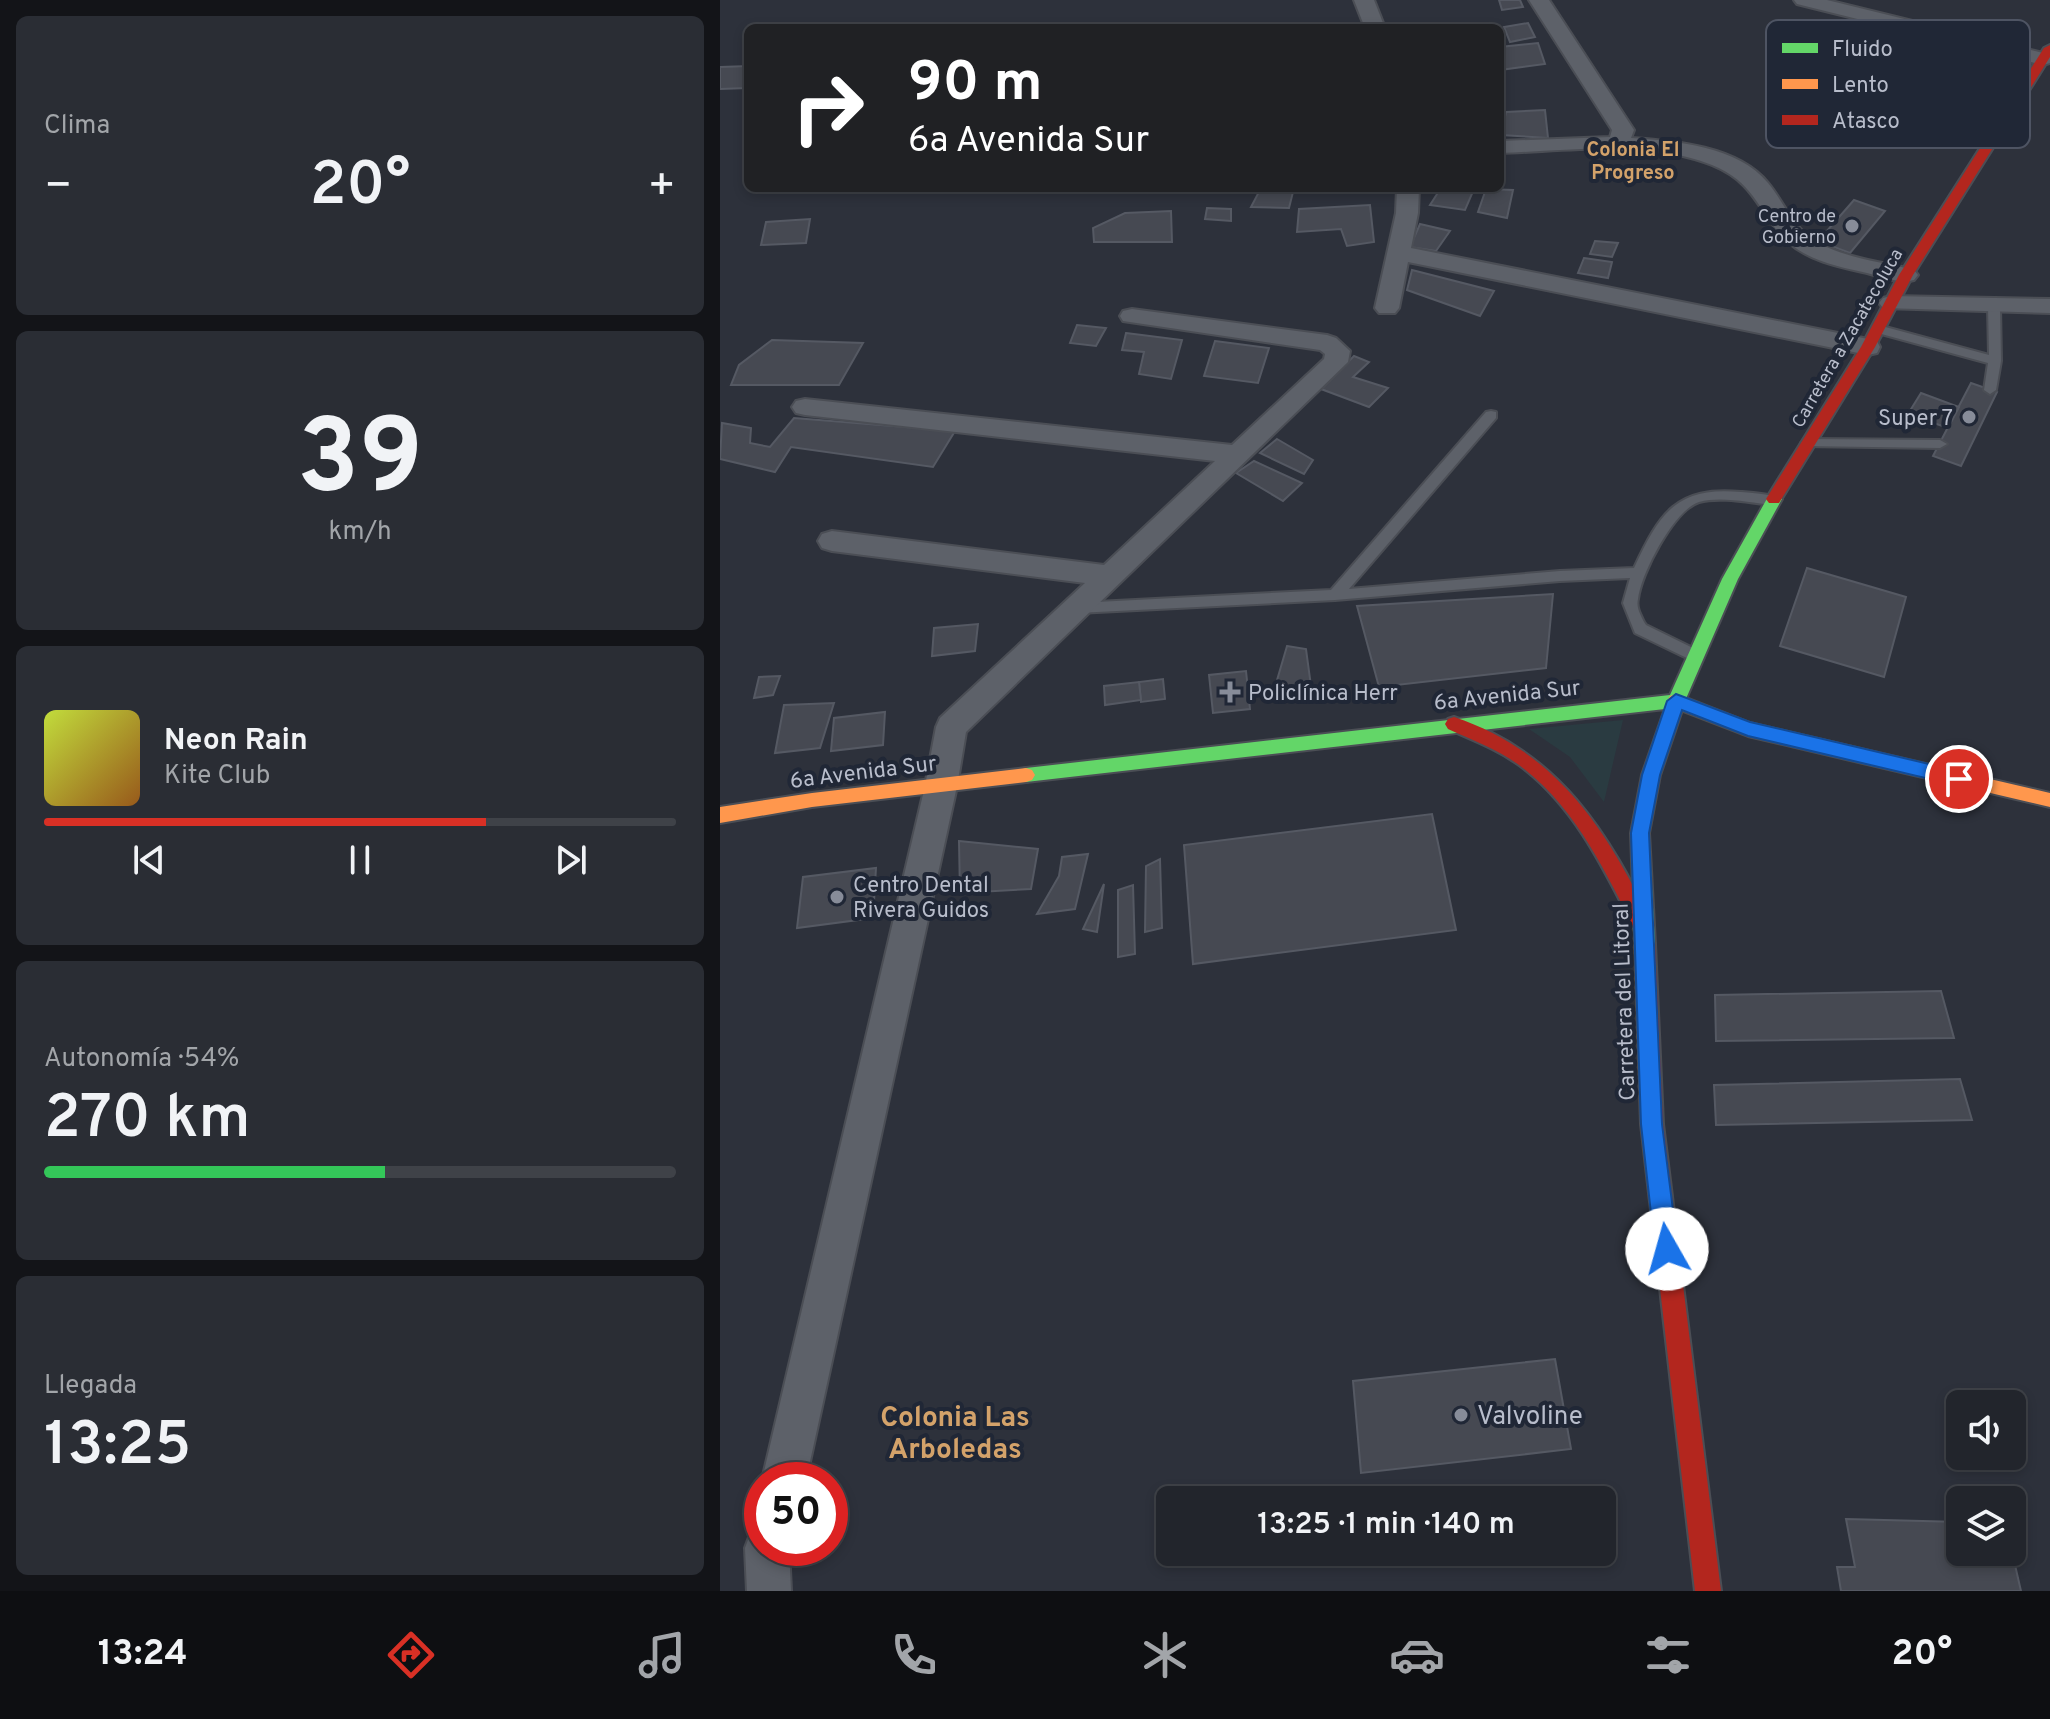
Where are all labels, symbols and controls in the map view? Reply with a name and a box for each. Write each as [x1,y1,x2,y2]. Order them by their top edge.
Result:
legend [1766,20,2030,148]
text: Fluido [1832,37,1893,64]
text: 90 m [908,50,1043,120]
icon: right [776,56,880,160]
text: Lento [1832,73,1889,100]
text: Atasco [1832,109,1900,136]
text: Clima [44,110,110,143]
text: 6a Avenida Sur [908,119,1149,165]
district label: Colonia El Progreso [1587,138,1679,187]
text: 20° [310,150,410,226]
text: − [44,160,72,216]
text: + [648,160,676,216]
place label: Centro de Gobierno [1758,206,1836,250]
marker: Centro de Gobierno [1843,217,1861,235]
street label: Carretera a Zacatecoluca [1788,245,1909,432]
text: 39 [297,398,423,530]
place label: Super 7 [1878,406,1953,433]
marker: Super 7 [1960,408,1978,426]
text: km/h [328,516,392,549]
street label: 6a Avenida Sur [1433,675,1582,718]
marker: Policlínica Herr [1219,681,1241,703]
place label: Policlínica Herr [1248,681,1398,708]
text: Neon Rain [164,723,308,760]
pin [1925,745,1993,813]
street label: 6a Avenida Sur [789,751,939,796]
icon: arrive [1937,757,1981,801]
text: Kite Club [164,760,270,793]
icon: previous [127,838,171,882]
icon: pause [338,838,382,882]
icon: next [549,838,593,882]
place label: Centro Dental Rivera Guidos [853,873,989,925]
marker: Centro Dental Rivera Guidos [828,888,846,906]
street label: Carretera del Litoral [1609,903,1642,1101]
text: Autonomía · 54% [44,1043,239,1076]
text: 270 km [44,1083,250,1159]
position arrow [1625,1207,1709,1291]
text: Llegada [44,1370,137,1403]
map controls [1946,1390,2026,1566]
button: sound [1946,1390,2026,1470]
district label: Colonia Las Arboledas [880,1401,1030,1469]
place label: Valvoline [1477,1401,1583,1434]
marker: Valvoline [1452,1406,1470,1424]
text: 13:25 [44,1410,191,1486]
speed limit sign: 50 [744,1462,848,1566]
button: layers [1946,1486,2026,1566]
text: 13:25 · 1 min · 140 m [1257,1507,1515,1544]
icon: directions [383,1627,439,1683]
icon: music [634,1627,690,1683]
icon: phone [886,1627,942,1683]
icon: climate [1137,1627,1193,1683]
icon: car [1389,1627,1445,1683]
icon: filters [1640,1627,1696,1683]
text: 13:24 [98,1632,188,1678]
text: 20° [1892,1632,1952,1678]

